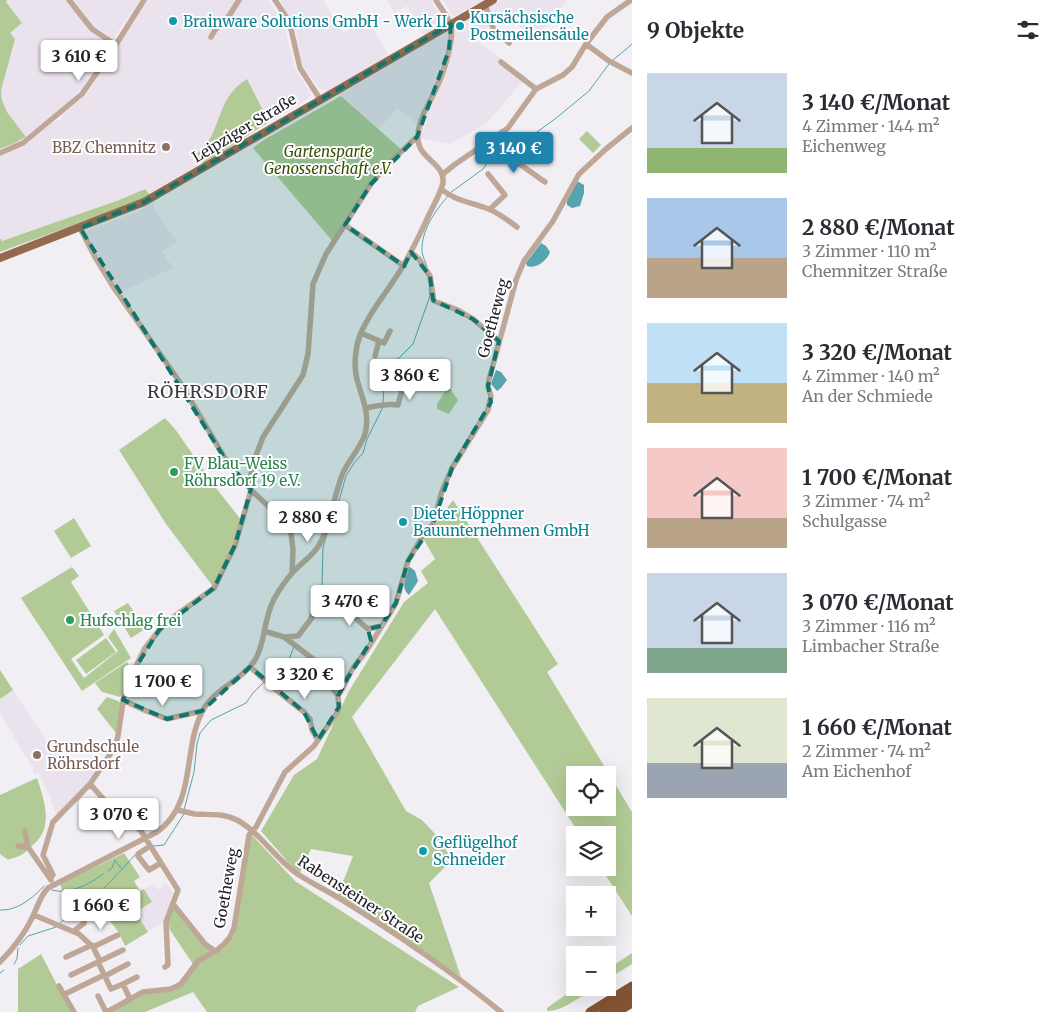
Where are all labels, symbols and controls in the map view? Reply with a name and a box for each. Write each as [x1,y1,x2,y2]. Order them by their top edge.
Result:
place label: Kursächsische Postmeilensäule [470,8,589,44]
place label: Brainware Solutions GmbH - Werk II [183,12,447,31]
marker: Brainware Solutions GmbH - Werk II [167,15,179,27]
icon: filters [1014,16,1042,44]
text: 9 Objekte [647,17,744,44]
marker: Kursächsische Postmeilensäule [454,20,466,32]
pin: 3 610 € [33,39,125,82]
text: 3 610 € [52,46,106,66]
street label: Leipziger Straße [189,89,300,167]
text: 3 140 €/Monat [802,89,950,116]
icon: home [687,93,747,153]
text: 4 Zimmer · 144 m² [802,116,940,136]
pin: 3 140 € [468,132,560,174]
text: Eichenweg [802,136,886,156]
place label: BBZ Chemnitz [52,138,156,157]
text: 3 140 € [486,138,542,158]
marker: BBZ Chemnitz [160,141,172,153]
park label: Gartensparte Genossenschaft e.V. [264,142,392,178]
text: 2 880 €/Monat [802,214,955,241]
icon: home [687,218,747,278]
text: 3 Zimmer · 110 m² [802,241,936,261]
text: Chemnitzer Straße [802,261,947,281]
street label: Goetheweg [473,276,513,360]
text: 3 320 €/Monat [802,339,952,366]
icon: home [687,343,747,403]
pin: 3 860 € [364,358,456,401]
text: 3 860 € [381,365,439,385]
text: 4 Zimmer · 140 m² [802,366,940,386]
district label: RÖHRSDORF [147,380,269,403]
text: An der Schmiede [802,386,933,406]
place label: FV Blau-Weiss Röhrsdorf 19 e.V. [184,454,301,490]
text: 1 700 €/Monat [802,464,952,491]
marker: FV Blau-Weiss Röhrsdorf 19 e.V. [168,466,180,478]
icon: home [687,468,747,528]
text: 3 Zimmer · 74 m² [802,491,930,511]
pin: 2 880 € [262,500,354,543]
place label: Dieter Höppner Bauunternehmen GmbH [413,504,590,540]
text: 2 880 € [278,507,338,527]
text: Schulgasse [802,511,887,531]
marker: Dieter Höppner Bauunternehmen GmbH [397,516,409,528]
pin: 3 470 € [304,584,396,627]
text: 3 070 €/Monat [802,589,954,616]
text: 3 470 € [322,591,378,611]
icon: home [687,593,747,653]
place label: Hufschlag frei [80,611,182,630]
marker: Hufschlag frei [64,614,76,626]
text: 3 Zimmer · 116 m² [802,616,936,636]
text: Limbacher Straße [802,636,939,656]
pin: 3 320 € [259,658,351,700]
pin: 1 700 € [117,664,209,707]
text: 3 320 € [276,664,334,684]
text: 1 700 € [134,671,192,691]
text: 1 660 €/Monat [802,714,952,741]
icon: home [687,718,747,778]
place label: Grundschule Röhrsdorf [47,737,139,773]
text: 2 Zimmer · 74 m² [802,741,931,761]
marker: Grundschule Röhrsdorf [31,749,43,761]
text: Am Eichenhof [802,761,911,781]
map controls [566,766,616,996]
button: locate [566,766,616,816]
pin: 3 070 € [73,798,165,840]
text: 3 070 € [90,804,148,824]
button: layers [566,826,616,876]
place label: Geflügelhof Schneider [433,833,519,869]
marker: Geflügelhof Schneider [417,845,429,857]
street label: Goetheweg [210,846,242,930]
street label: Rabensteiner Straße [294,851,428,947]
button: + [566,886,616,936]
pin: 1 660 € [55,888,147,931]
text: 1 660 € [72,895,130,915]
button: − [566,946,616,996]

